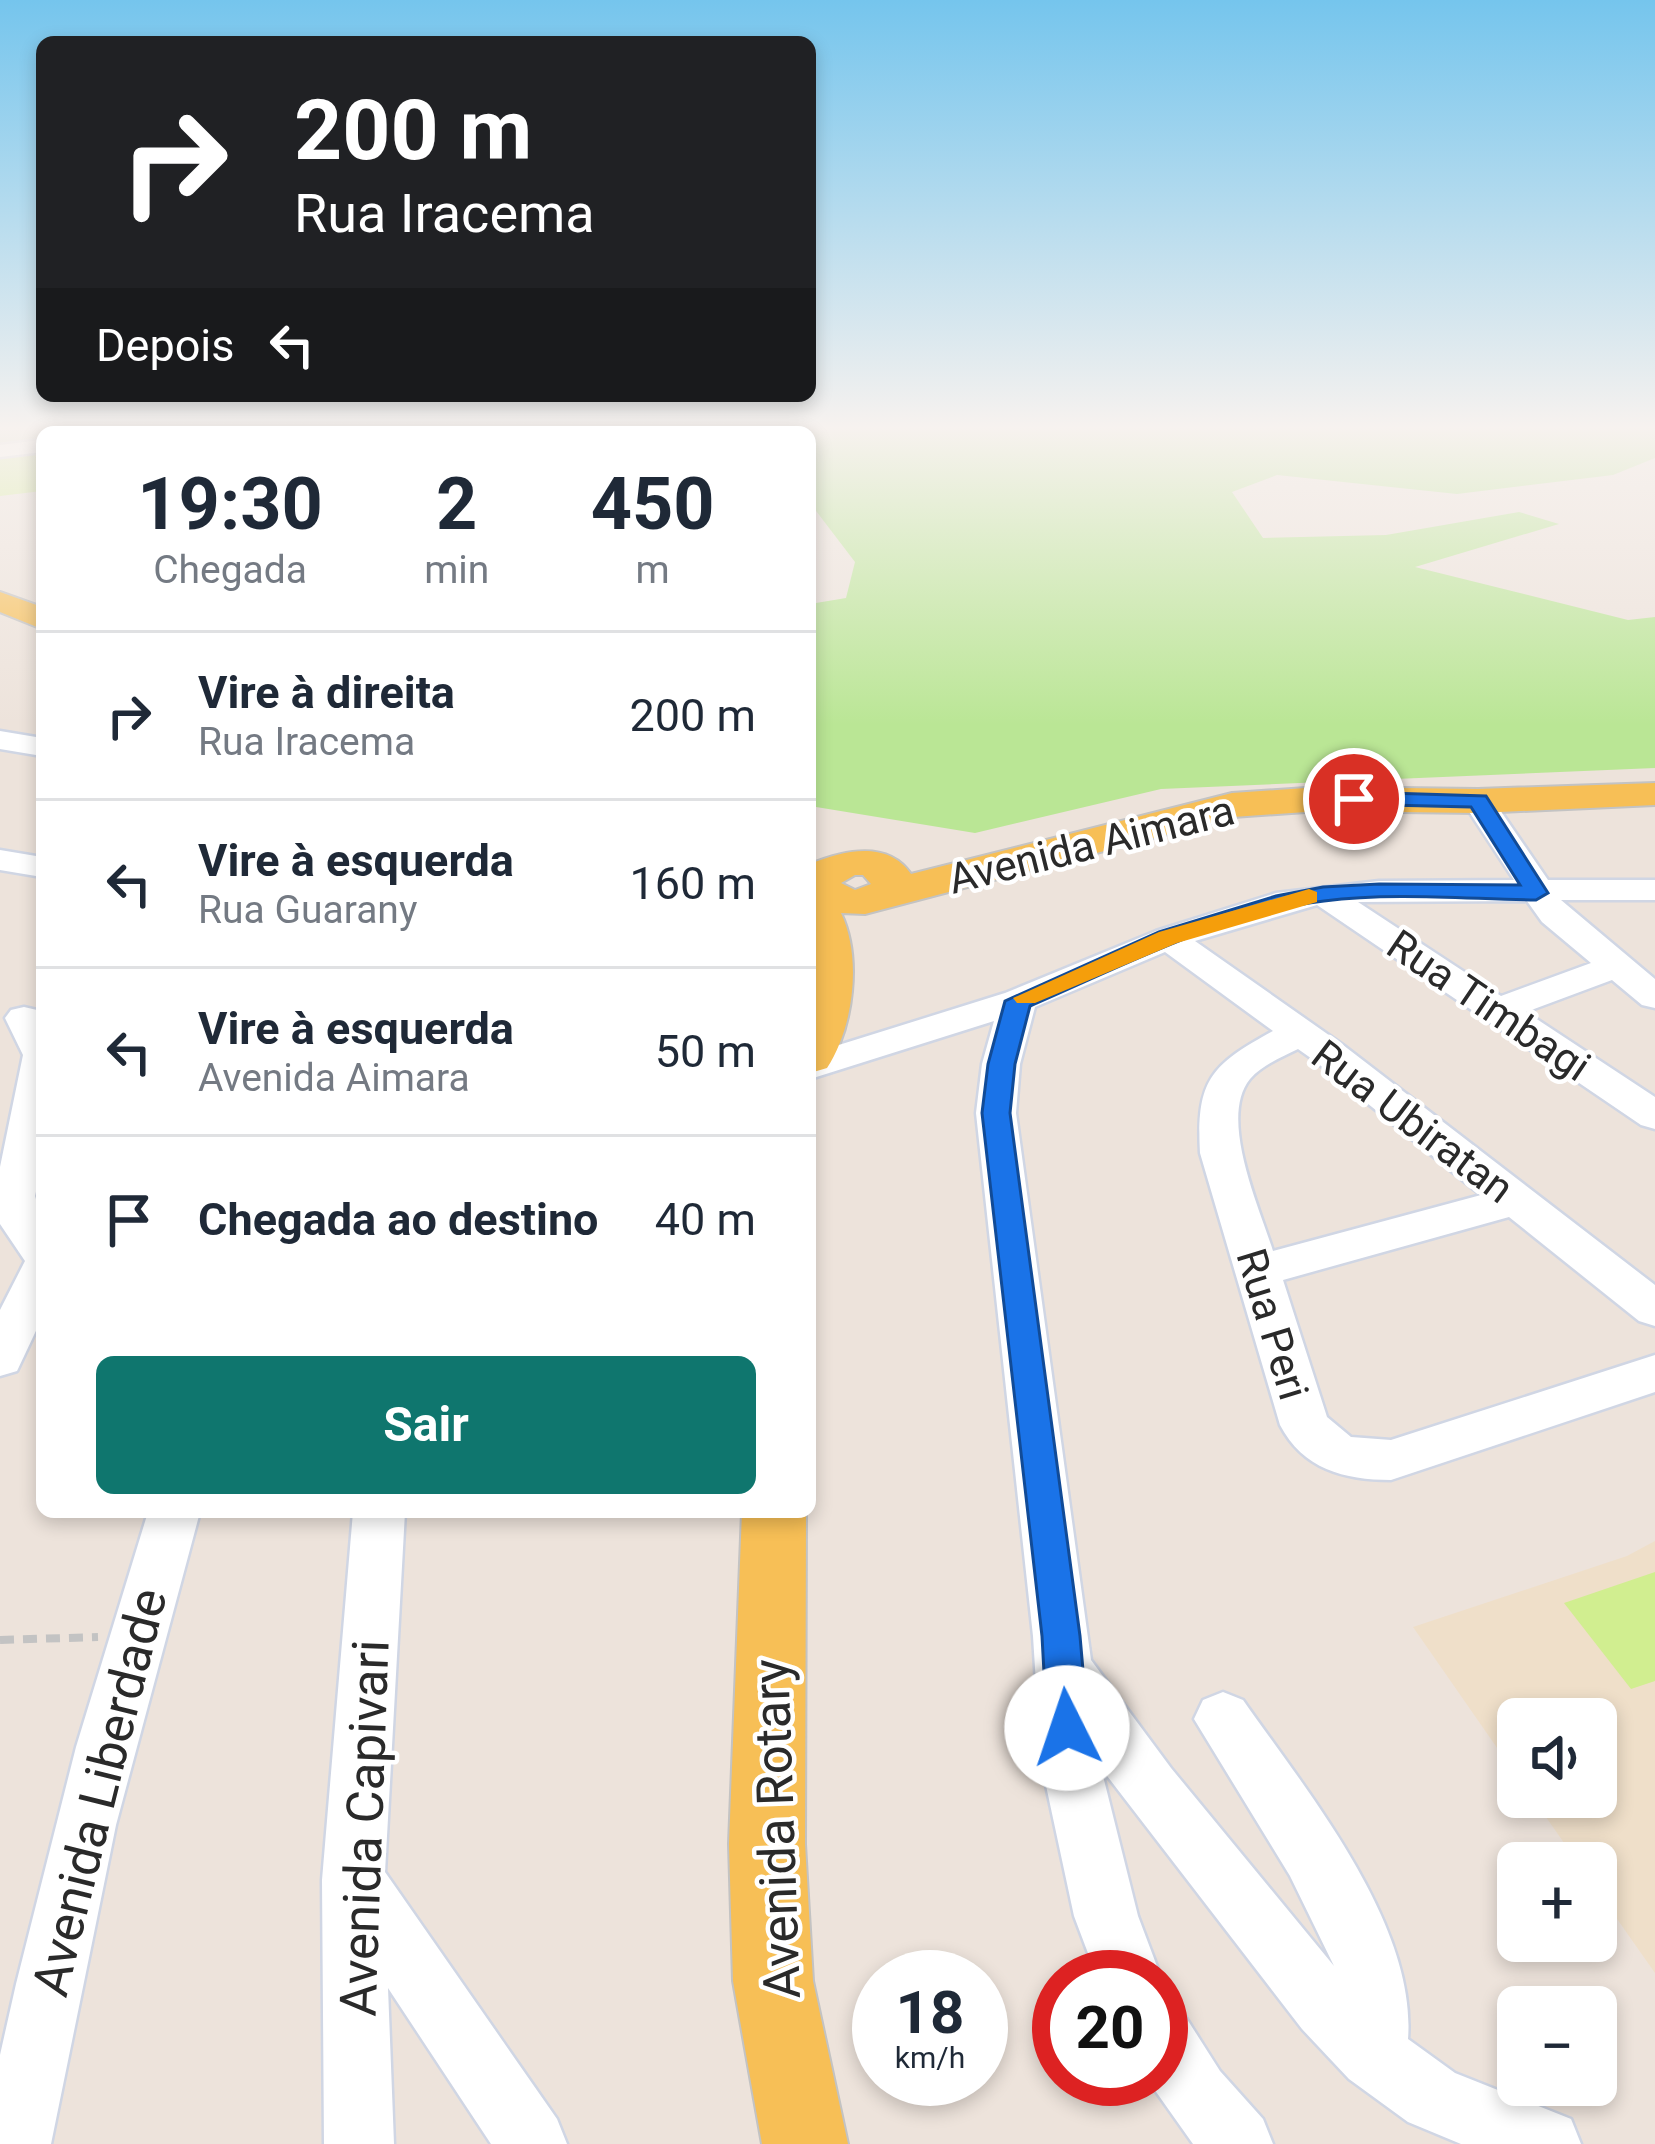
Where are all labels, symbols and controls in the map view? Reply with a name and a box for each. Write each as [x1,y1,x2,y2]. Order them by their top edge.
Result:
text: 200 m [294,81,532,180]
icon: right [96,84,252,240]
text: Rua Iracema [294,182,595,245]
icon: left [259,312,325,378]
text: Depois [96,319,235,372]
text: 19:30 [137,462,323,547]
text: 2 [436,462,477,547]
text: 450 [591,462,715,547]
text: Chegada [153,547,307,593]
text: min [424,547,489,593]
text: m [636,547,670,593]
text: Vire à direita [198,666,455,719]
icon: right [96,683,162,749]
text: 200 m [630,689,756,742]
text: Rua Iracema [198,719,415,765]
pin [1303,748,1405,850]
icon: arrive [1321,766,1387,832]
street label: Avenida Aimara [943,785,1239,904]
text: Vire à esquerda [198,834,514,887]
icon: left [96,851,162,917]
text: 160 m [630,857,756,910]
text: Rua Guarany [198,887,417,933]
street label: Rua Timbagi [1378,920,1599,1091]
text: Vire à esquerda [198,1002,514,1055]
icon: left [96,1019,162,1085]
text: 50 m [655,1025,756,1078]
street label: Rua Ubiratan [1302,1030,1523,1213]
text: Avenida Aimara [198,1055,470,1101]
icon: arrive [96,1187,162,1253]
text: Chegada ao destino [198,1193,599,1246]
text: 40 m [655,1193,756,1246]
street label: Rua Peri [1226,1243,1319,1406]
button: Sair [96,1356,756,1494]
street label: Avenida Liberdade [20,1582,179,2002]
street label: Avenida Capivari [328,1639,401,2017]
street label: Avenida Rotary [741,1658,812,2000]
position arrow [1004,1665,1130,1791]
map controls [1497,1698,1617,2106]
button: sound [1497,1698,1617,1818]
button: + [1497,1842,1617,1962]
speed limit sign: 20 [1032,1950,1188,2106]
text: 18 [896,1977,964,2048]
button: − [1497,1986,1617,2106]
text: km/h [895,2040,965,2075]

